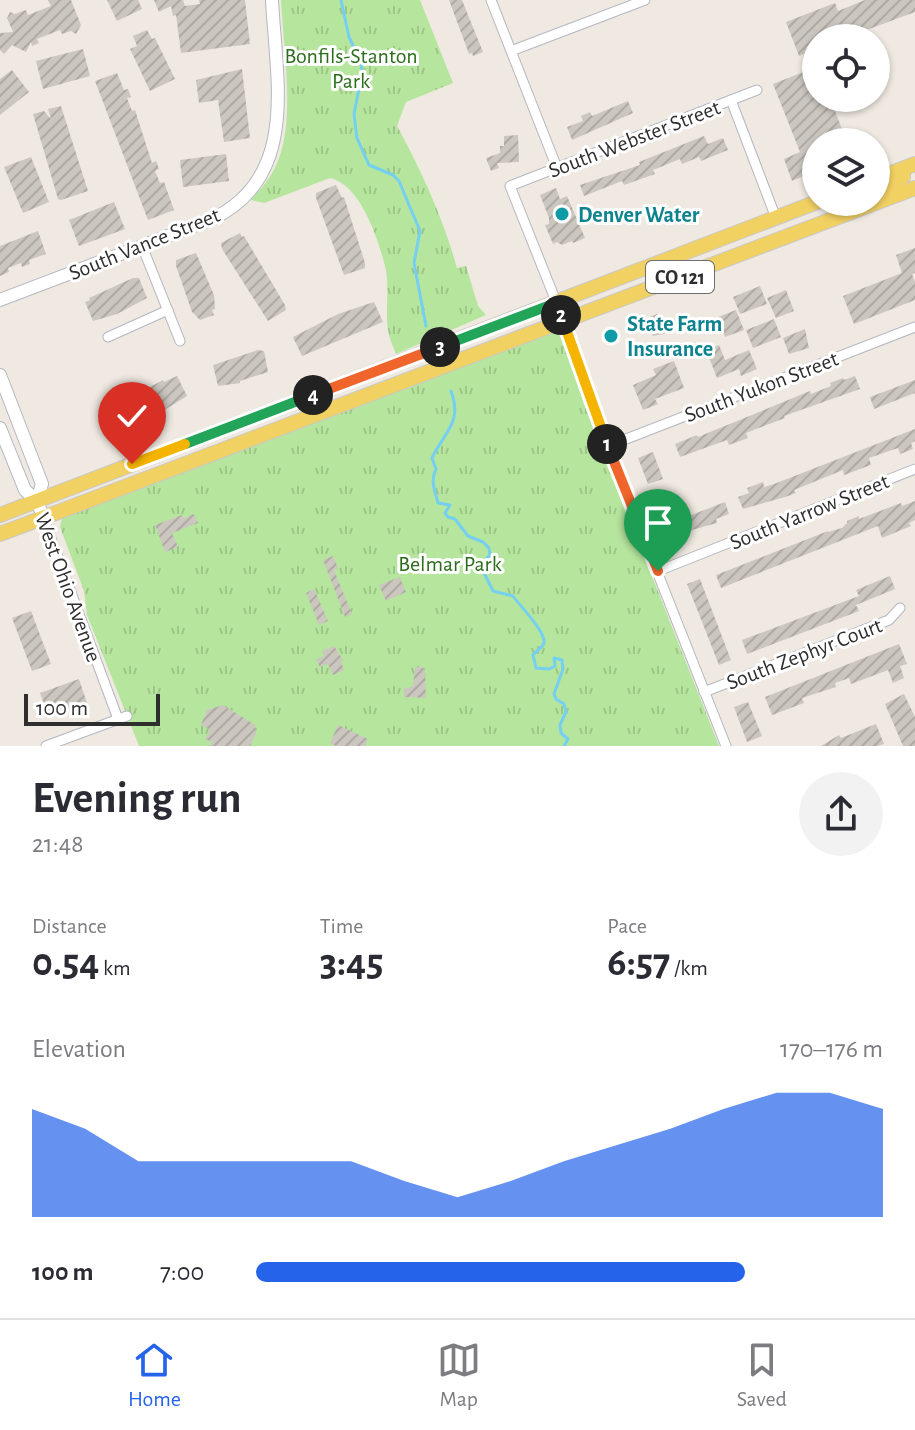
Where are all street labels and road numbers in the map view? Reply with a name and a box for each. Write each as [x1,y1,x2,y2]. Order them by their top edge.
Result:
street label: South Webster Street [546,96,723,182]
street label: South Vance Street [66,204,223,284]
road number: CO 121 [646,261,714,293]
street label: South Yukon Street [682,348,841,426]
street label: South Yarrow Street [727,470,892,554]
street label: West Ohio Avenue [31,510,105,665]
street label: South Zephyr Court [724,614,885,694]

